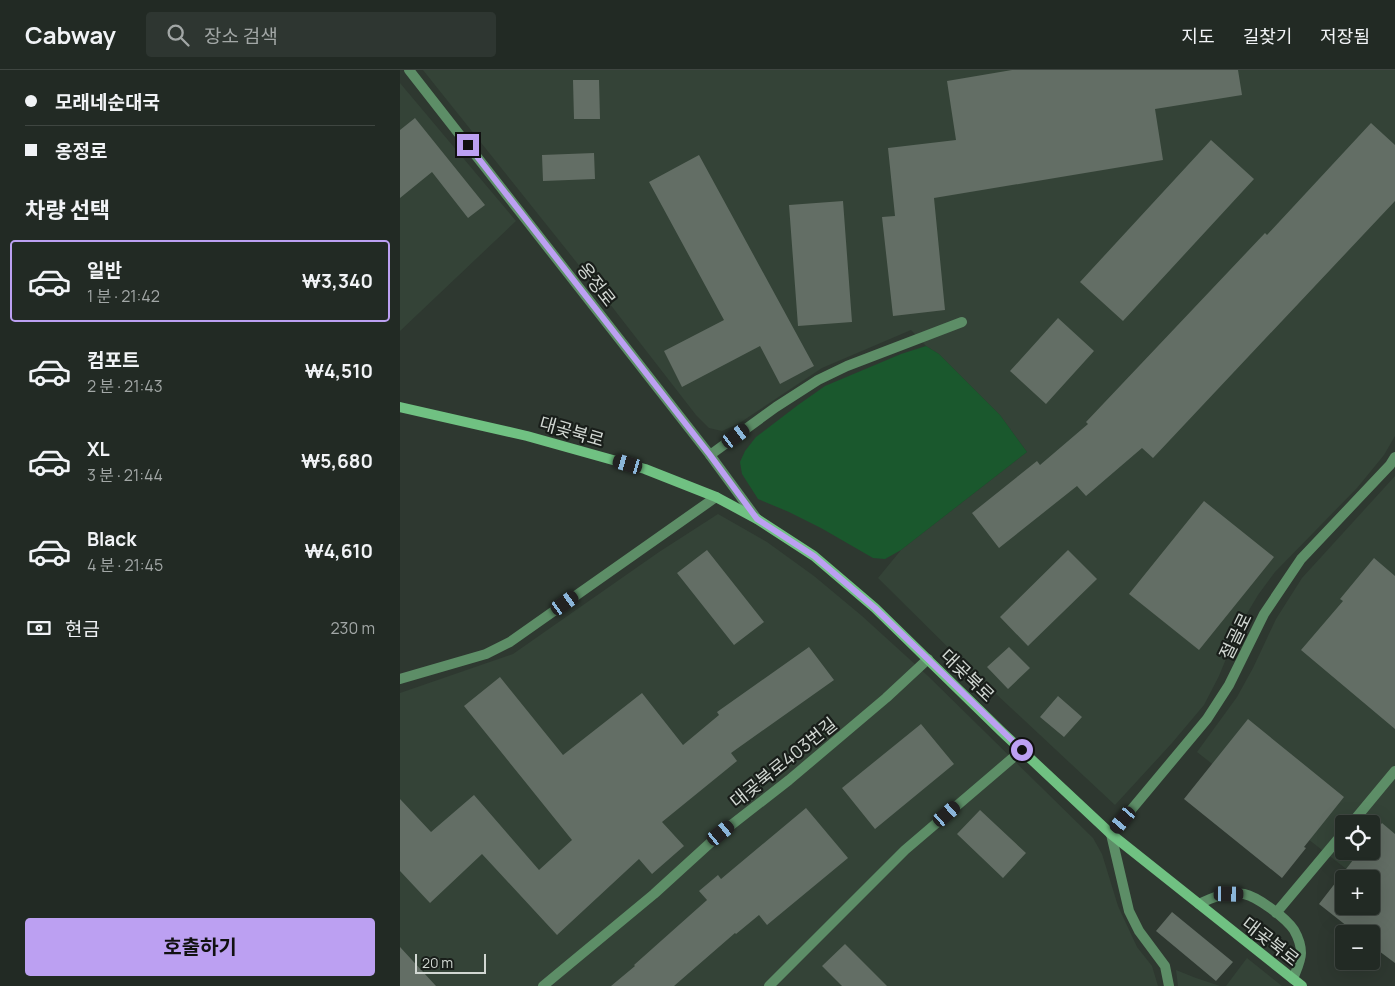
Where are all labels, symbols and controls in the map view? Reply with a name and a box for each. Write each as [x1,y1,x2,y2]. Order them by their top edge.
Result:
search box [146,12,496,57]
text: Cabway [25,18,116,51]
icon: search [164,21,192,49]
text: 장소 검색 [204,23,278,49]
text: 지도 [1182,24,1215,48]
text: 길찾기 [1243,24,1292,48]
text: 저장됨 [1320,24,1370,48]
text: 모래네순대국 [55,89,160,115]
route end [457,134,479,156]
text: 옹정로 [55,138,107,164]
text: 차량 선택 [25,195,110,225]
text: 일반 [87,257,122,283]
street label: 옹정로 [572,257,622,311]
icon: car [27,259,72,304]
text: ₩3,340 [302,268,373,294]
text: 1 분 · 21:42 [87,285,160,307]
text: 컴포트 [87,347,139,373]
icon: car [27,349,72,394]
text: ₩4,510 [305,358,373,384]
text: 2 분 · 21:43 [87,375,163,397]
street label: 대곶북로 [537,410,607,452]
car [719,421,752,451]
text: XL [87,436,110,462]
icon: car [27,439,72,484]
text: ₩5,680 [301,448,373,474]
car [611,453,644,475]
text: 3 분 · 21:44 [87,464,163,486]
text: Black [87,526,136,552]
icon: car [27,529,72,574]
text: ₩4,610 [304,538,373,564]
text: 4 분 · 21:45 [87,554,163,576]
car [548,588,581,618]
street label: 절골로 [1213,608,1257,664]
icon: cash [25,614,53,642]
text: 현금 [65,616,100,642]
text: 230 m [331,617,375,639]
street label: 대곶북로 [936,643,1000,707]
street label: 대곶북로403번길 [725,711,841,813]
route start [1011,739,1033,761]
car [930,798,963,830]
car [1107,804,1138,836]
map controls [1335,815,1380,970]
button: locate [1335,815,1380,860]
car [704,818,737,848]
button: + [1335,870,1380,915]
car [1213,886,1244,902]
street label: 대곶북로 [1238,911,1304,971]
button: 호출하기 [25,918,375,976]
button: − [1335,925,1380,970]
scale bar [415,951,486,974]
text: 20 m [422,953,453,972]

